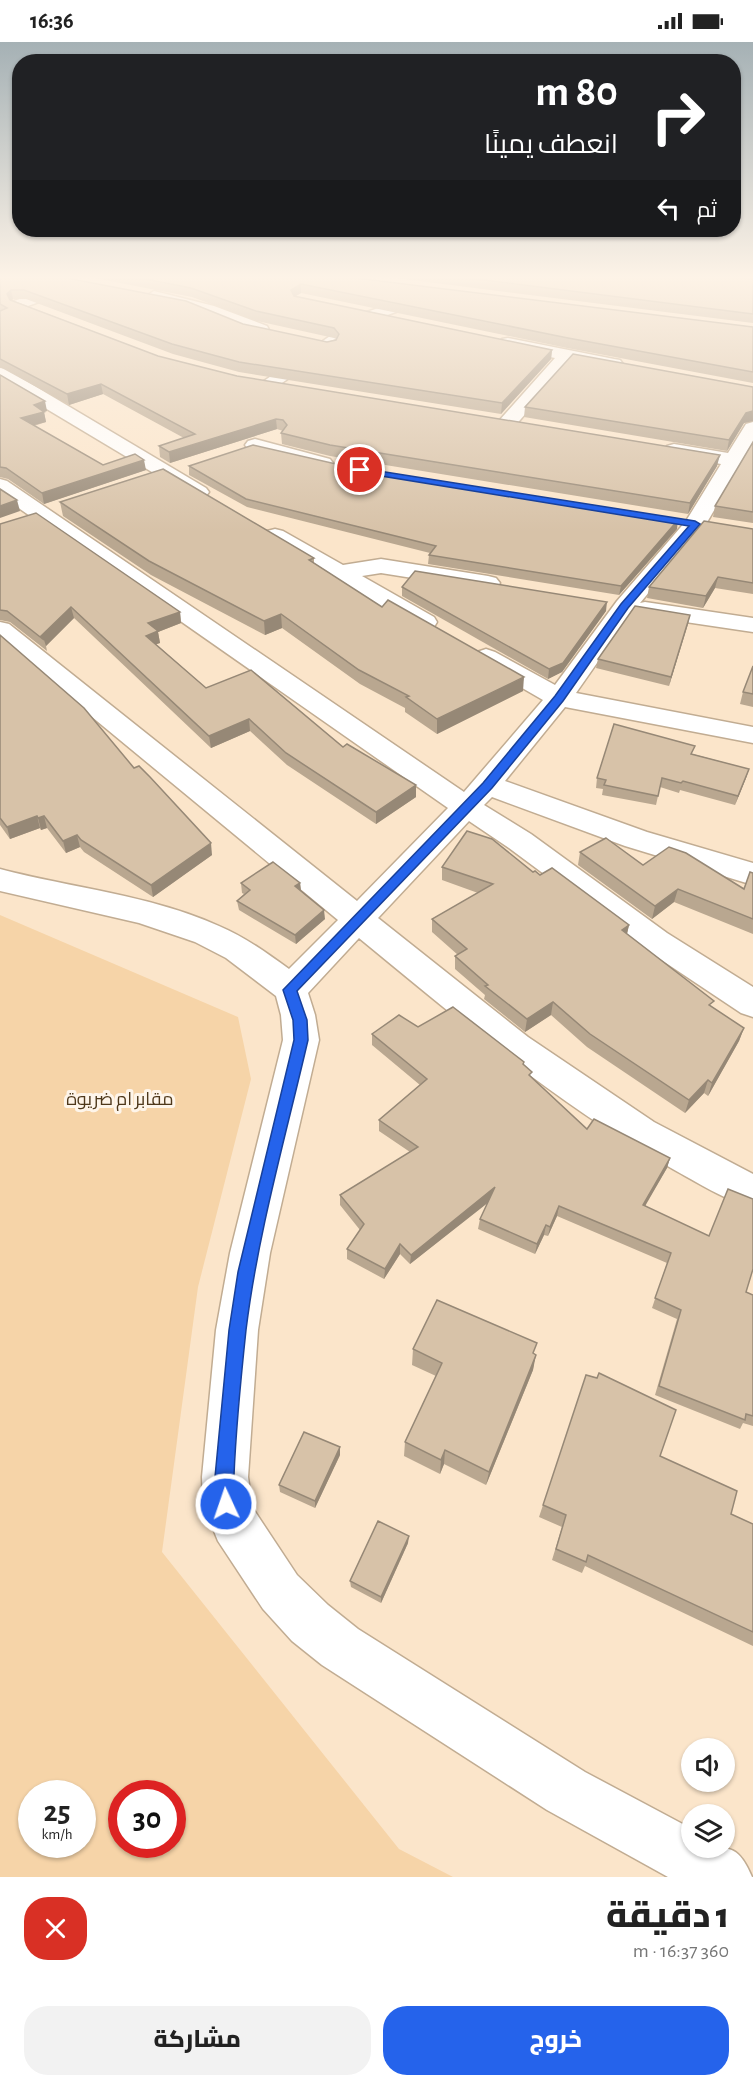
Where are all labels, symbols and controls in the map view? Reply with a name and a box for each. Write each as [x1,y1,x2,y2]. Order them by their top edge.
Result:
text: 16:36 [30,10,74,32]
text: 80 m [535,71,618,113]
icon: right [639,78,717,156]
text: انعطف يمينًا [484,131,618,158]
icon: left [652,192,685,225]
text: ثم [697,199,717,221]
pin [334,444,385,495]
icon: arrive [343,453,376,486]
park label: مقابر ام ضريوة [66,1091,174,1111]
position arrow [194,1472,258,1536]
map controls [681,1738,735,1858]
button: sound [681,1738,735,1792]
speed limit sign: 30 [108,1780,186,1858]
text: 25 [43,1797,71,1827]
button: layers [681,1804,735,1858]
text: km/h [42,1827,72,1842]
button: close [24,1897,87,1960]
text: 1 دقيقة [606,1898,729,1934]
text: 360 m · 16:37 [633,1941,729,1961]
button: مشاركة [24,2006,371,2075]
button: خروج [383,2006,729,2075]

